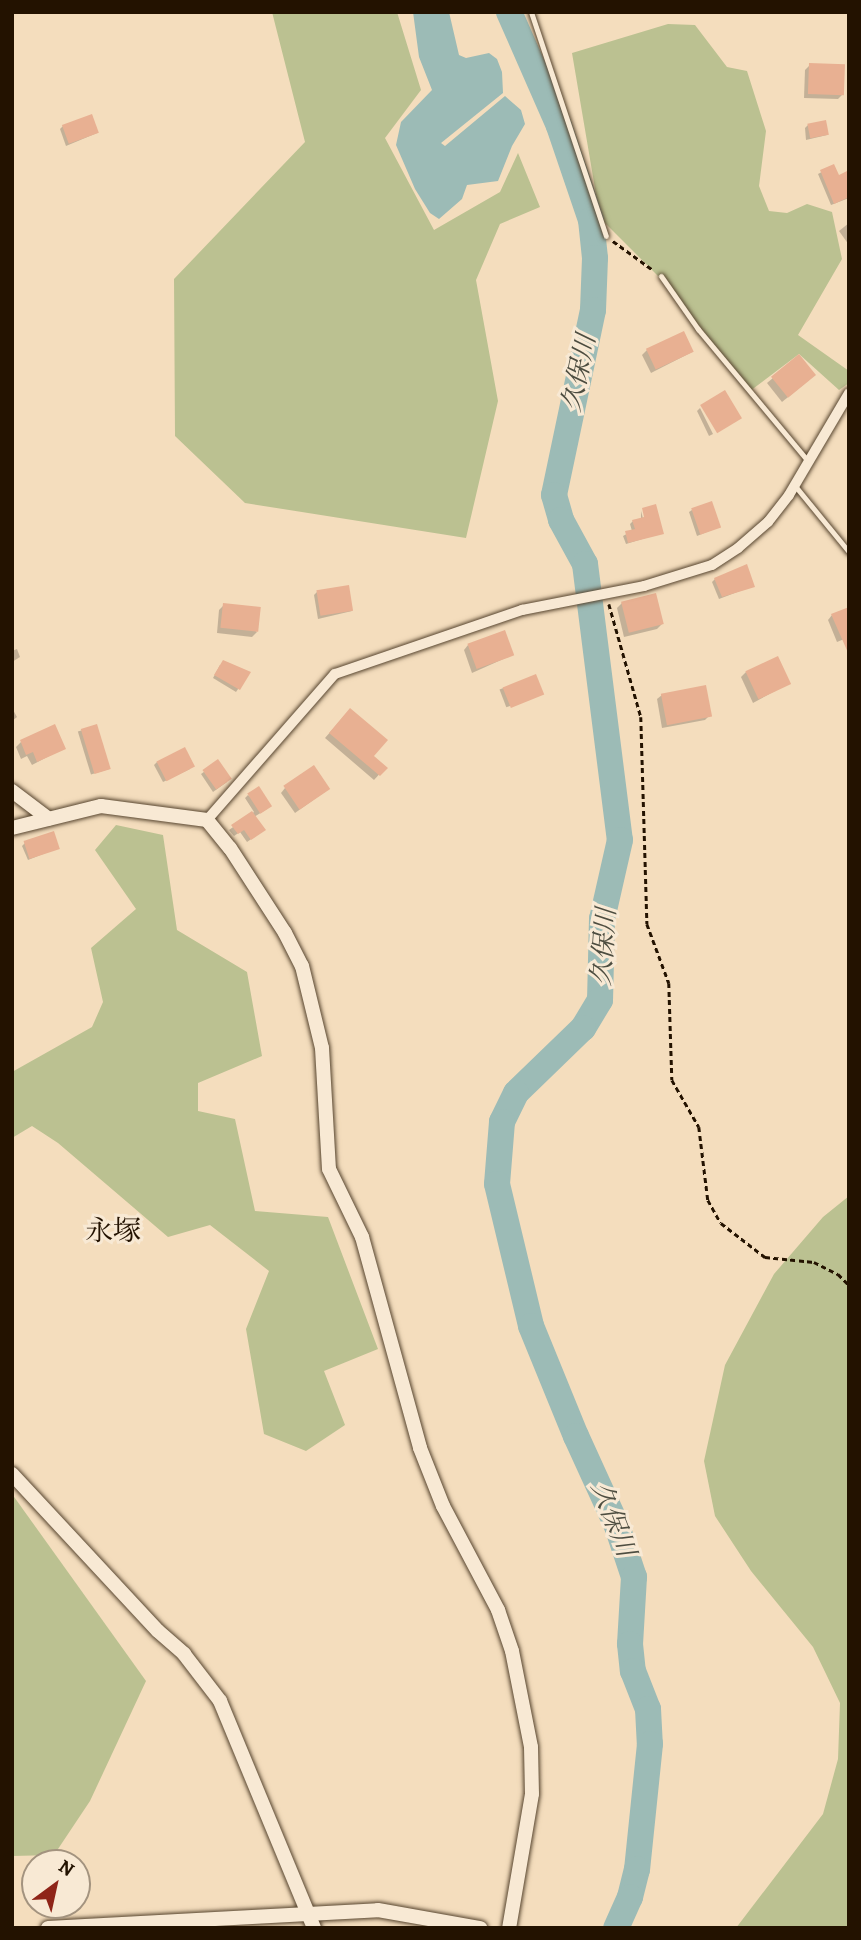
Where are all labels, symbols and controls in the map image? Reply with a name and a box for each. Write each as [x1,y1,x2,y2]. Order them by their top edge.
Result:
water label: 久保川 [556,332,602,414]
water label: 久保川 [586,907,622,987]
district label: 永塚 [85,1214,141,1248]
water label: 久保川 [584,1477,642,1561]
north arrow [21,1849,91,1919]
text: N [53,1853,79,1883]

